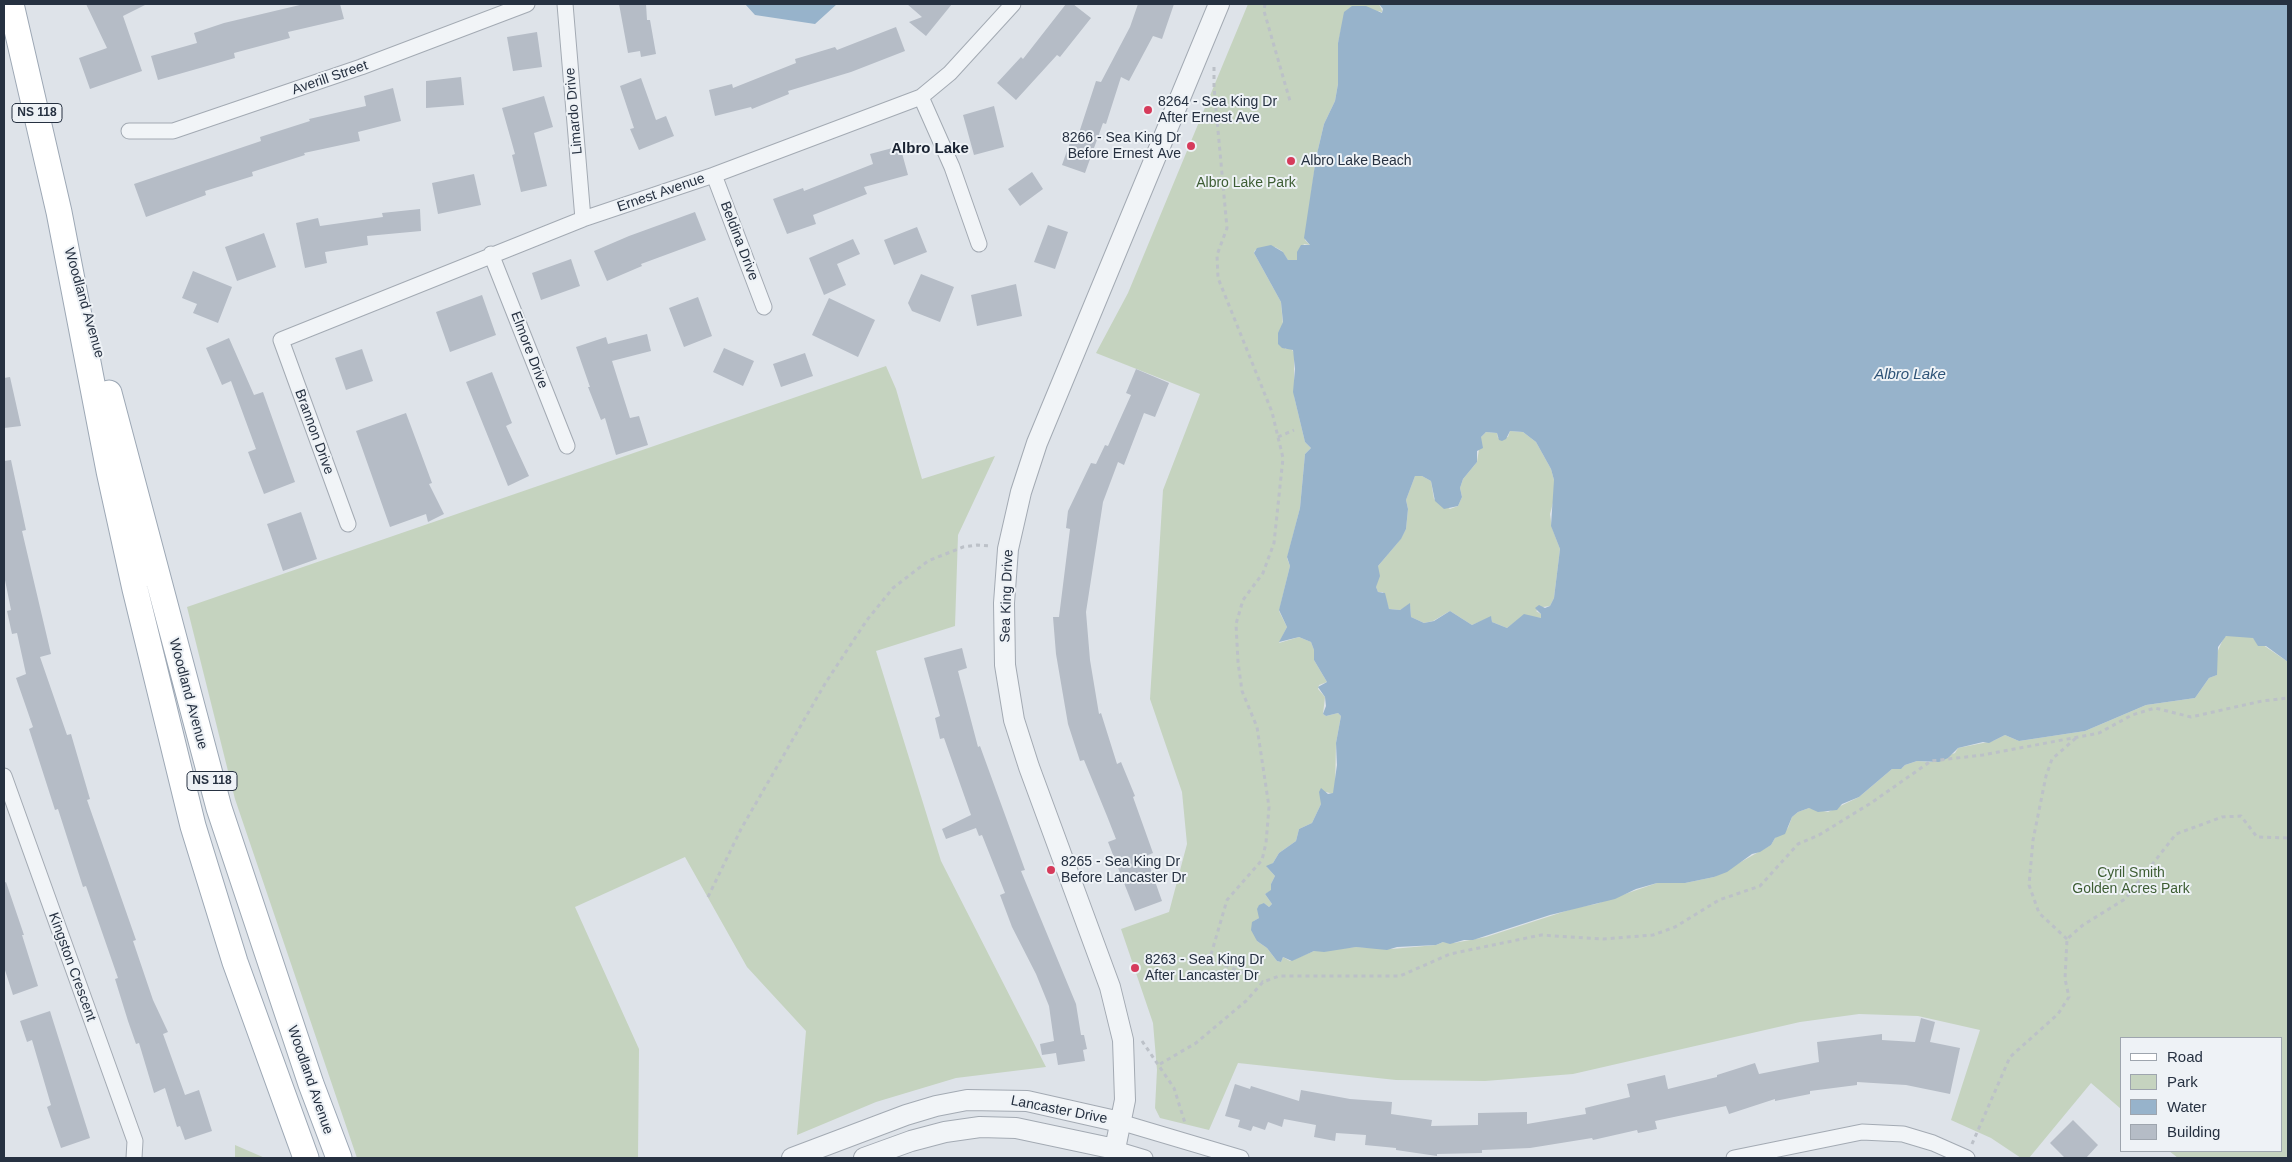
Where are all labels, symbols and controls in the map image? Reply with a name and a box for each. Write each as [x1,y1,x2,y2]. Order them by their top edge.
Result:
street label: Averill Street [290,57,370,99]
street label: Limardo Drive [562,67,586,155]
place label: 8264 - Sea King Dr After Ernest Ave [1158,94,1277,126]
road number: NS 118 [12,104,62,122]
marker: 8264 - Sea King Dr After Ernest Ave [1142,104,1154,116]
place label: 8266 - Sea King Dr Before Ernest Ave [1062,130,1181,162]
district label: Albro Lake [891,140,969,158]
marker: 8266 - Sea King Dr Before Ernest Ave [1185,140,1197,152]
place label: Albro Lake Beach [1301,153,1412,169]
marker: Albro Lake Beach [1285,155,1297,167]
street label: Ernest Avenue [615,170,707,216]
park label: Albro Lake Park [1196,175,1296,191]
street label: Beldina Drive [716,199,762,283]
street label: Woodland Avenue [60,246,108,360]
street label: Elmore Drive [507,309,551,391]
water label: Albro Lake [1874,366,1946,384]
street label: Brannon Drive [291,387,337,477]
street label: Sea King Drive [997,549,1017,643]
street label: Woodland Avenue [165,637,211,751]
road number: NS 118 [187,771,237,790]
place label: 8265 - Sea King Dr Before Lancaster Dr [1061,854,1186,886]
marker: 8265 - Sea King Dr Before Lancaster Dr [1045,864,1057,876]
park label: Cyril Smith Golden Acres Park [2072,865,2190,898]
street label: Kingston Crescent [45,910,99,1024]
place label: 8263 - Sea King Dr After Lancaster Dr [1145,952,1264,984]
marker: 8263 - Sea King Dr After Lancaster Dr [1129,962,1141,974]
street label: Woodland Avenue [284,1023,336,1137]
legend [2120,1037,2282,1152]
text: Road [2167,1048,2203,1065]
text: Park [2167,1073,2198,1090]
street label: Lancaster Drive [1009,1092,1109,1128]
text: Water [2167,1098,2206,1115]
text: Building [2167,1123,2220,1140]

